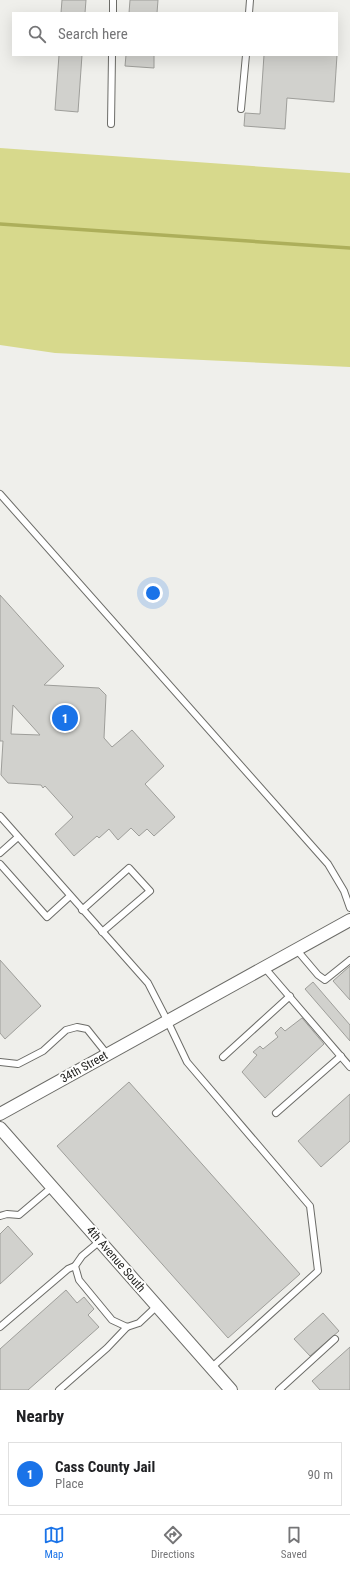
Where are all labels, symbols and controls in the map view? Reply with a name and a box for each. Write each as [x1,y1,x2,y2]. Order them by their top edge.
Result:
search box [12,12,338,56]
icon: search [26,23,48,45]
text: Search here [58,25,128,43]
your location [143,583,163,603]
pin: 1 [52,703,78,733]
street label: 34th Street [58,1048,111,1086]
street label: 4th Avenue South [84,1223,149,1295]
text: Nearby [16,1406,64,1426]
text: Cass County Jail [55,1458,155,1476]
text: 1 [27,1467,33,1482]
text: 90 m [307,1467,333,1482]
text: Place [55,1476,84,1491]
tab: Map [43,1524,65,1561]
tab: Directions [151,1524,195,1561]
tab: Saved [281,1524,307,1561]

